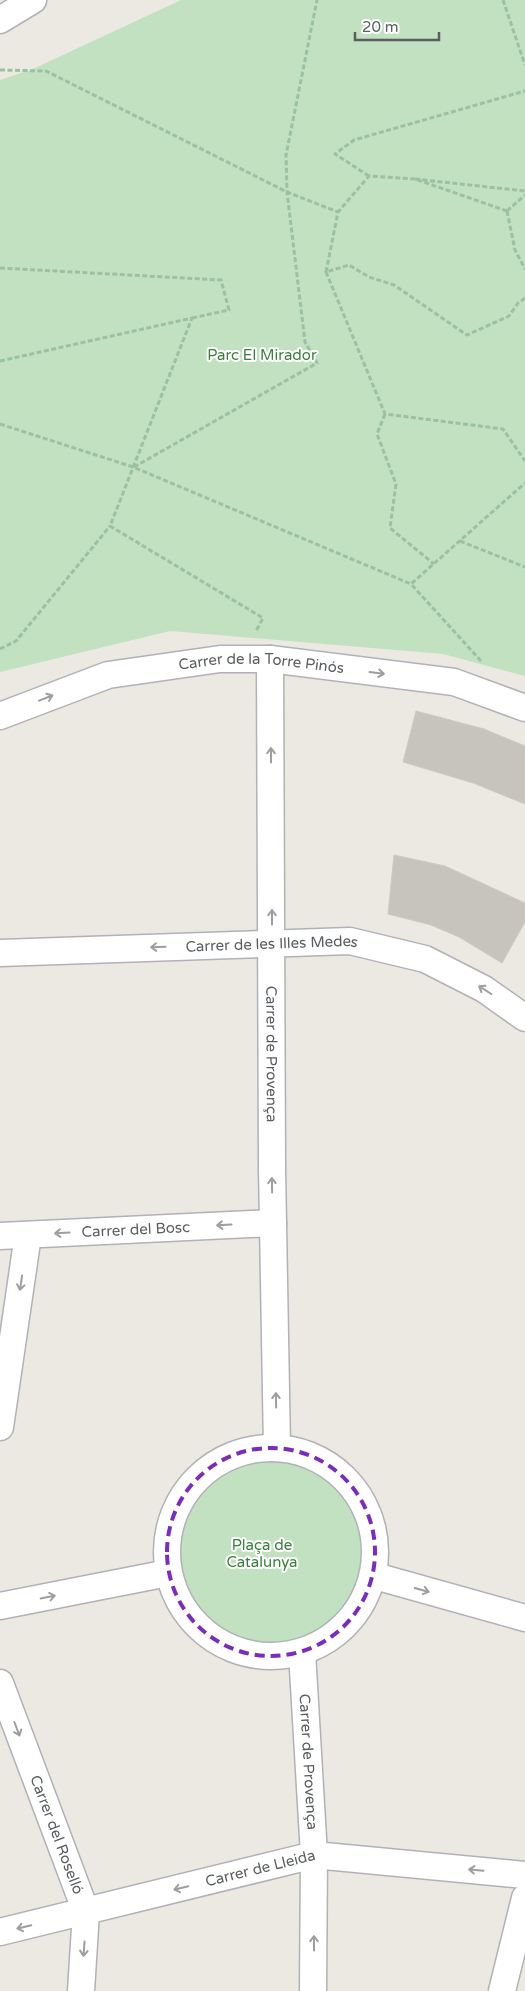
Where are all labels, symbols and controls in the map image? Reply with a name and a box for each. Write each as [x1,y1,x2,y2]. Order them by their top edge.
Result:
scale bar [355,10,439,42]
text: 20 m [362,18,399,36]
park label: Parc El Mirador [207,346,317,364]
street label: Carrer de la Torre Pinós [177,650,345,677]
one-way arrow [369,668,385,678]
one-way arrow [38,693,53,702]
one-way arrow [266,747,276,763]
one-way arrow [267,909,277,926]
street label: Carrer de les Illes Medes [185,932,360,956]
one-way arrow [150,942,166,952]
one-way arrow [479,985,493,995]
street label: Carrer de Provença [262,986,281,1122]
one-way arrow [268,1177,277,1193]
street label: Carrer del Bosc [81,1218,191,1241]
one-way arrow [216,1221,232,1230]
one-way arrow [54,1229,70,1238]
one-way arrow [16,1275,26,1291]
one-way arrow [271,1392,281,1408]
park label: Plaça de Catalunya [226,1536,298,1571]
one-way arrow [413,1585,429,1595]
one-way arrow [39,1591,55,1601]
street label: Carrer de Provença [295,1693,322,1831]
one-way arrow [13,1721,22,1736]
street label: Carrer del Roselló [26,1772,88,1897]
street label: Carrer de Lleida [203,1846,317,1890]
one-way arrow [469,1866,485,1875]
one-way arrow [174,1884,190,1893]
one-way arrow [16,1923,32,1932]
one-way arrow [309,1935,319,1951]
one-way arrow [79,1940,88,1956]

